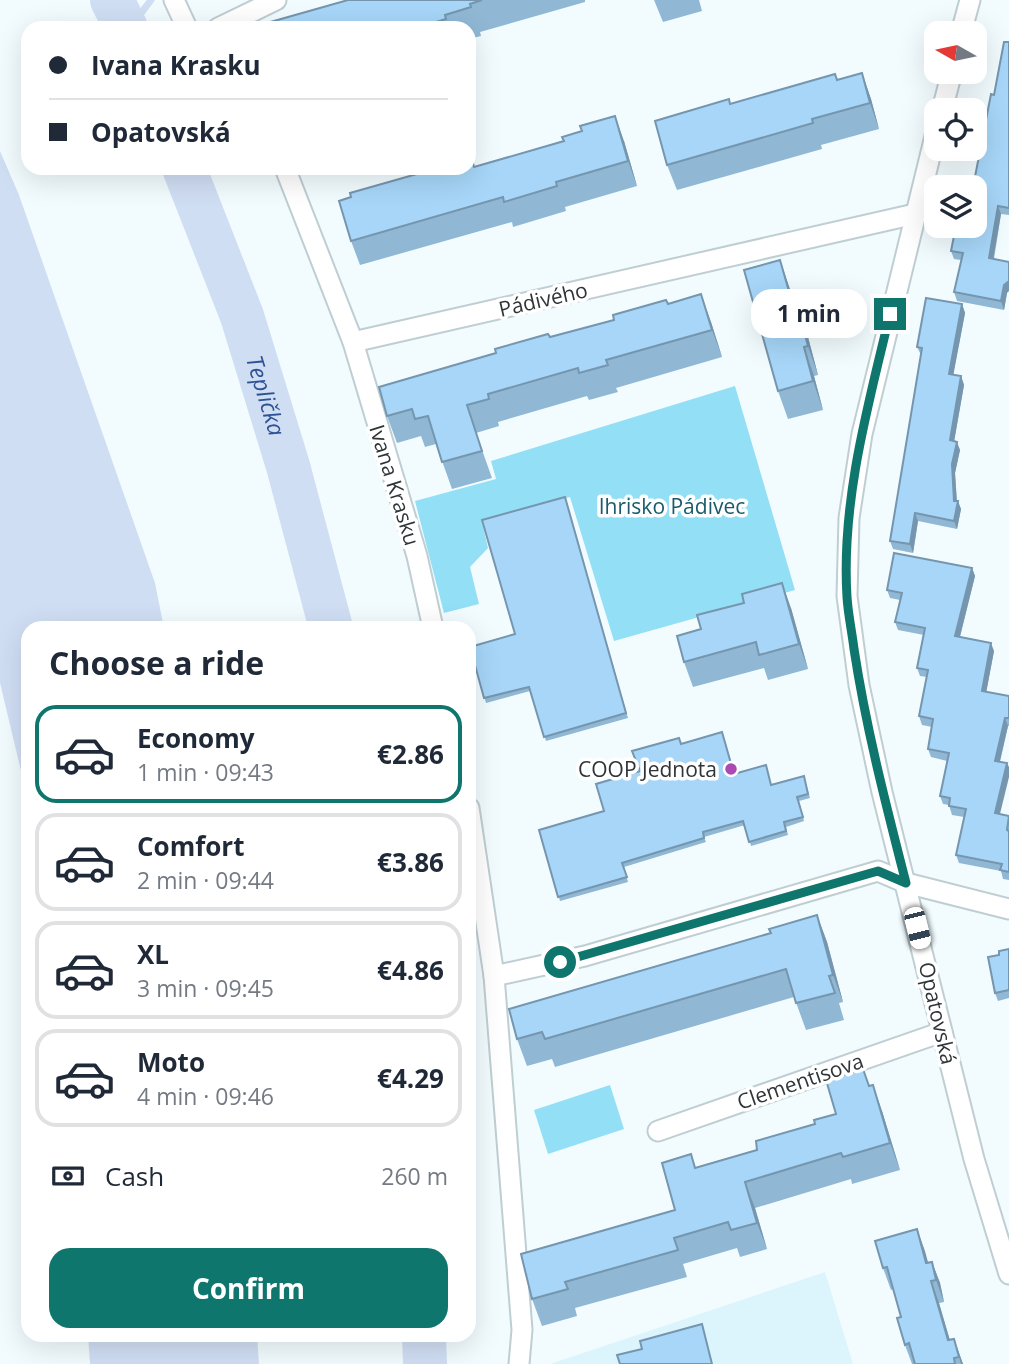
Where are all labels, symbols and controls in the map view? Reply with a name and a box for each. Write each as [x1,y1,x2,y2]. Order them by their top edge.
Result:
north arrow [924,21,987,84]
map controls [924,21,987,238]
text: Ivana Krasku [91,47,261,83]
button: locate [924,98,987,161]
text: Opatovská [91,114,231,150]
button: layers [924,175,987,238]
street label: Pádivého [496,275,590,323]
callout: 1 min [750,290,866,338]
text: 1 min [777,297,841,329]
route end [874,298,906,330]
water label: Teplička [239,351,294,440]
street label: Ivana Krasku [363,421,427,549]
park label: Ihrisko Pádivec [599,492,745,520]
text: Choose a ride [49,641,264,684]
text: Economy [137,720,255,756]
icon: car [53,723,116,786]
text: €2.86 [377,736,444,772]
place label: COOP Jednota [578,755,717,783]
text: 1 min · 09:43 [137,756,274,788]
marker: COOP Jednota [723,761,739,777]
text: Comfort [137,828,244,864]
icon: car [53,831,116,894]
text: €3.86 [377,844,444,880]
text: 2 min · 09:44 [137,864,274,896]
car [902,905,933,951]
text: XL [137,936,169,972]
icon: car [53,939,116,1002]
route start [544,946,576,978]
text: €4.86 [377,952,444,988]
street label: Opatovská [913,959,963,1067]
text: 3 min · 09:45 [137,972,274,1004]
text: Moto [137,1044,205,1080]
street label: Clementisova [733,1046,867,1116]
icon: car [53,1047,116,1110]
text: €4.29 [377,1060,444,1096]
text: 4 min · 09:46 [137,1080,274,1112]
icon: cash [49,1157,87,1195]
text: Cash [105,1158,164,1194]
text: 260 m [381,1160,448,1192]
button: Confirm [49,1248,448,1328]

